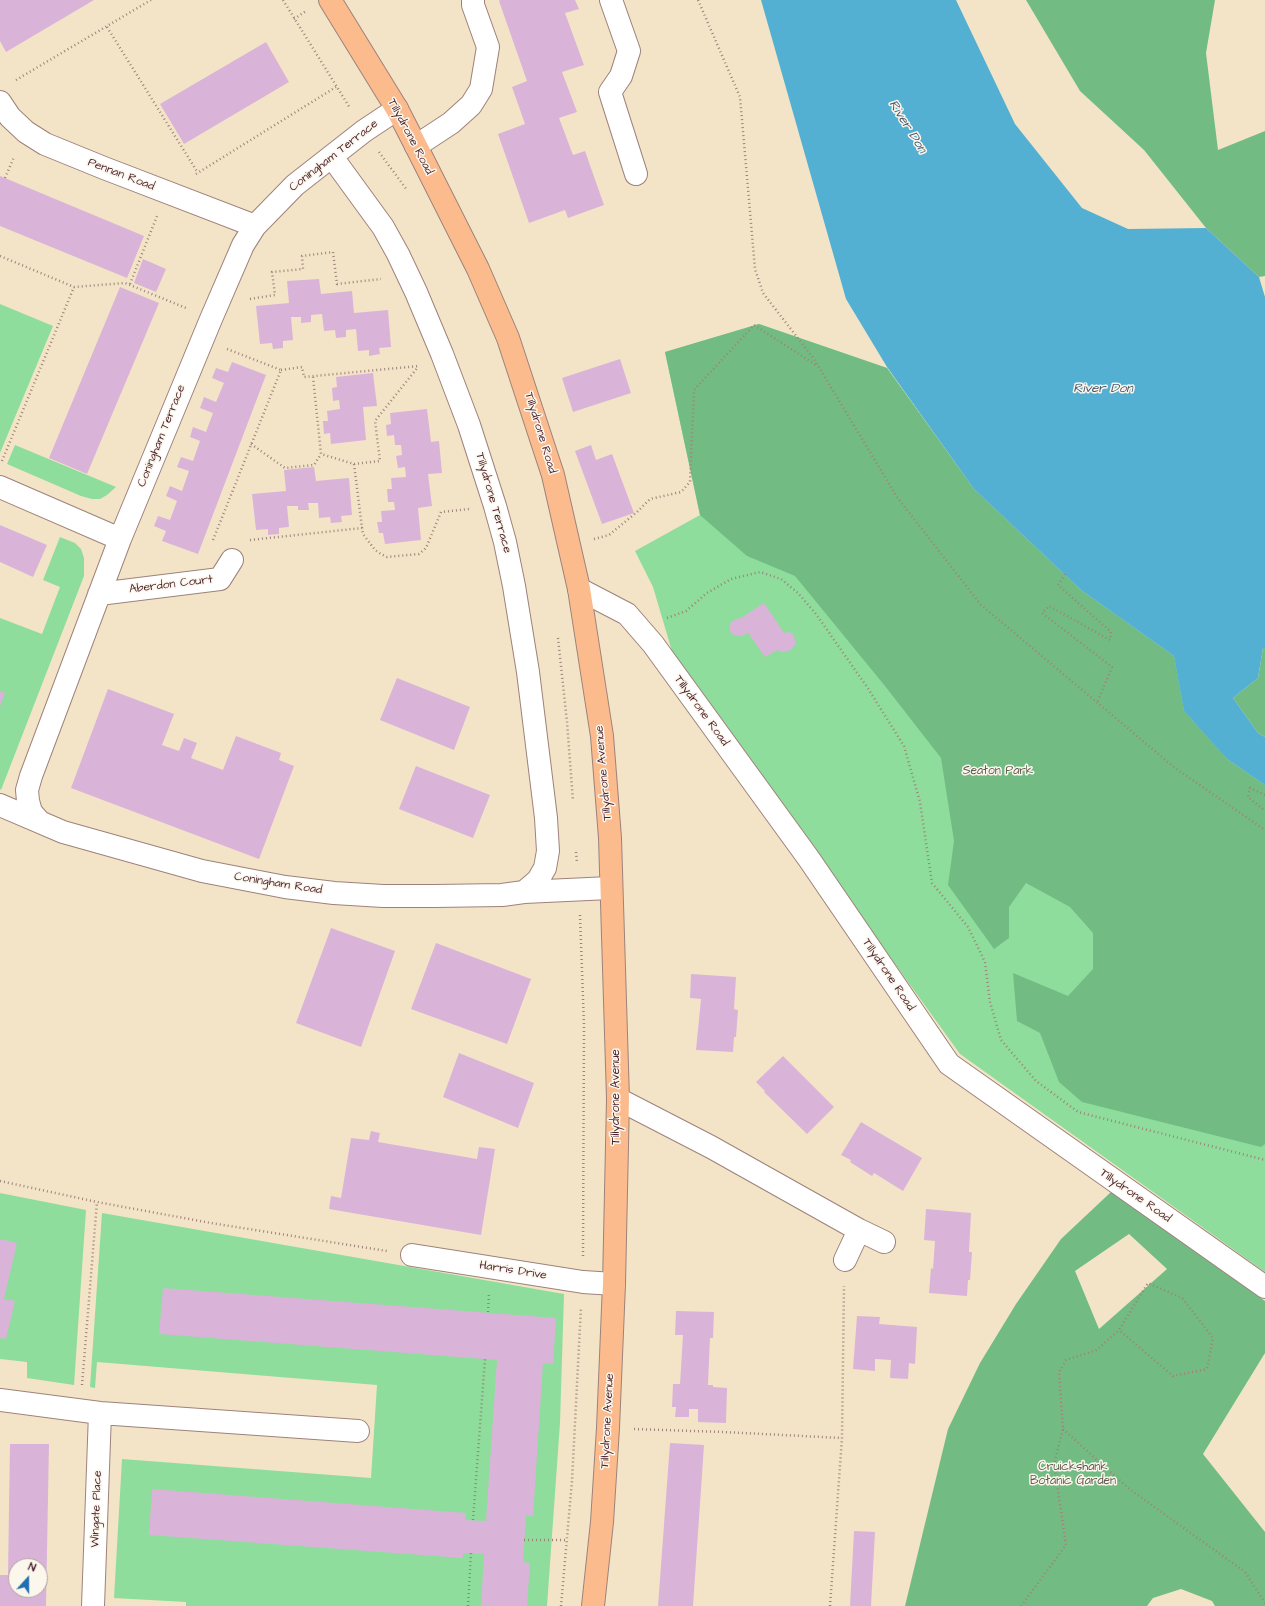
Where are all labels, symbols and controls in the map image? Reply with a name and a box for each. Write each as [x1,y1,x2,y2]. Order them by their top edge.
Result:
street label: Tillydrone Road [384,97,436,177]
water label: River Don [885,98,929,156]
street label: Coningham Terrace [287,117,381,195]
street label: Pennan Road [85,156,157,194]
water label: River Don [1073,381,1133,397]
street label: Coningham Terrace [135,383,189,489]
street label: Tillydrone Road [521,391,559,475]
street label: Tillydrone Terrace [472,451,514,555]
street label: Aberdon Court [128,573,214,597]
street label: Tillydrone Road [670,673,732,749]
street label: Tillydrone Avenue [593,725,615,821]
park label: Seaton Park [963,764,1033,778]
street label: Coningham Road [233,870,323,898]
street label: Tillydrone Road [859,936,917,1014]
street label: Tillydrone Avenue [609,1049,623,1145]
street label: Tillydrone Road [1096,1166,1174,1226]
street label: Harris Drive [478,1259,548,1283]
street label: Tillydrone Avenue [598,1373,618,1469]
park label: Cruickshank Botanic Garden [1030,1460,1116,1488]
street label: Wingate Place [88,1470,106,1548]
north arrow [8,1558,48,1598]
text: N [26,1559,38,1576]

